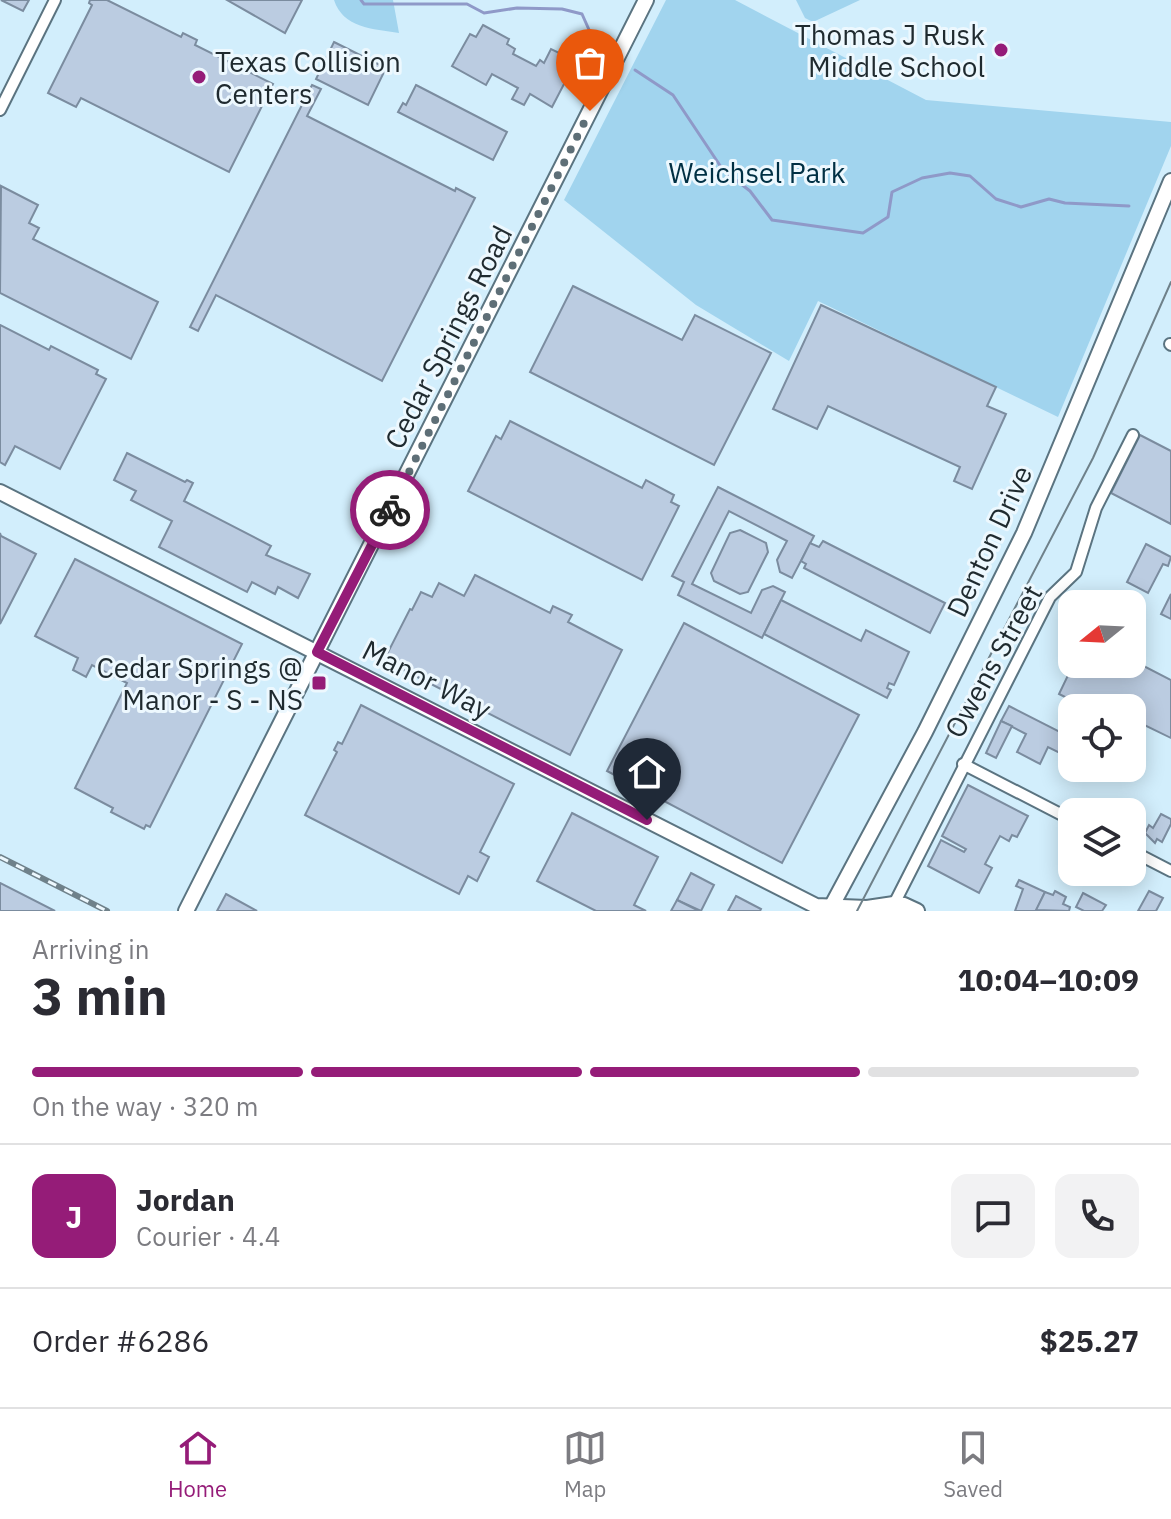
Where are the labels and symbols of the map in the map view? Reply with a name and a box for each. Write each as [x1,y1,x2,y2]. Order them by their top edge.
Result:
place label: Thomas J Rusk Middle School [795,16,985,85]
pin [556,29,624,111]
marker: Thomas J Rusk Middle School [992,41,1010,59]
place label: Texas Collision Centers [215,43,401,112]
marker: Texas Collision Centers [190,68,208,86]
park label: Weichsel Park [669,154,846,191]
street label: Cedar Springs Road [376,219,520,455]
street label: Denton Drive [938,459,1040,623]
courier [350,470,430,550]
street label: Owens Street [936,578,1050,744]
north arrow [1058,590,1146,678]
street label: Manor Way [356,631,498,727]
place label: Cedar Springs @ Manor - S - NS [96,649,303,718]
marker: Cedar Springs @ Manor - S - NS [310,674,328,692]
pin [613,738,681,820]

